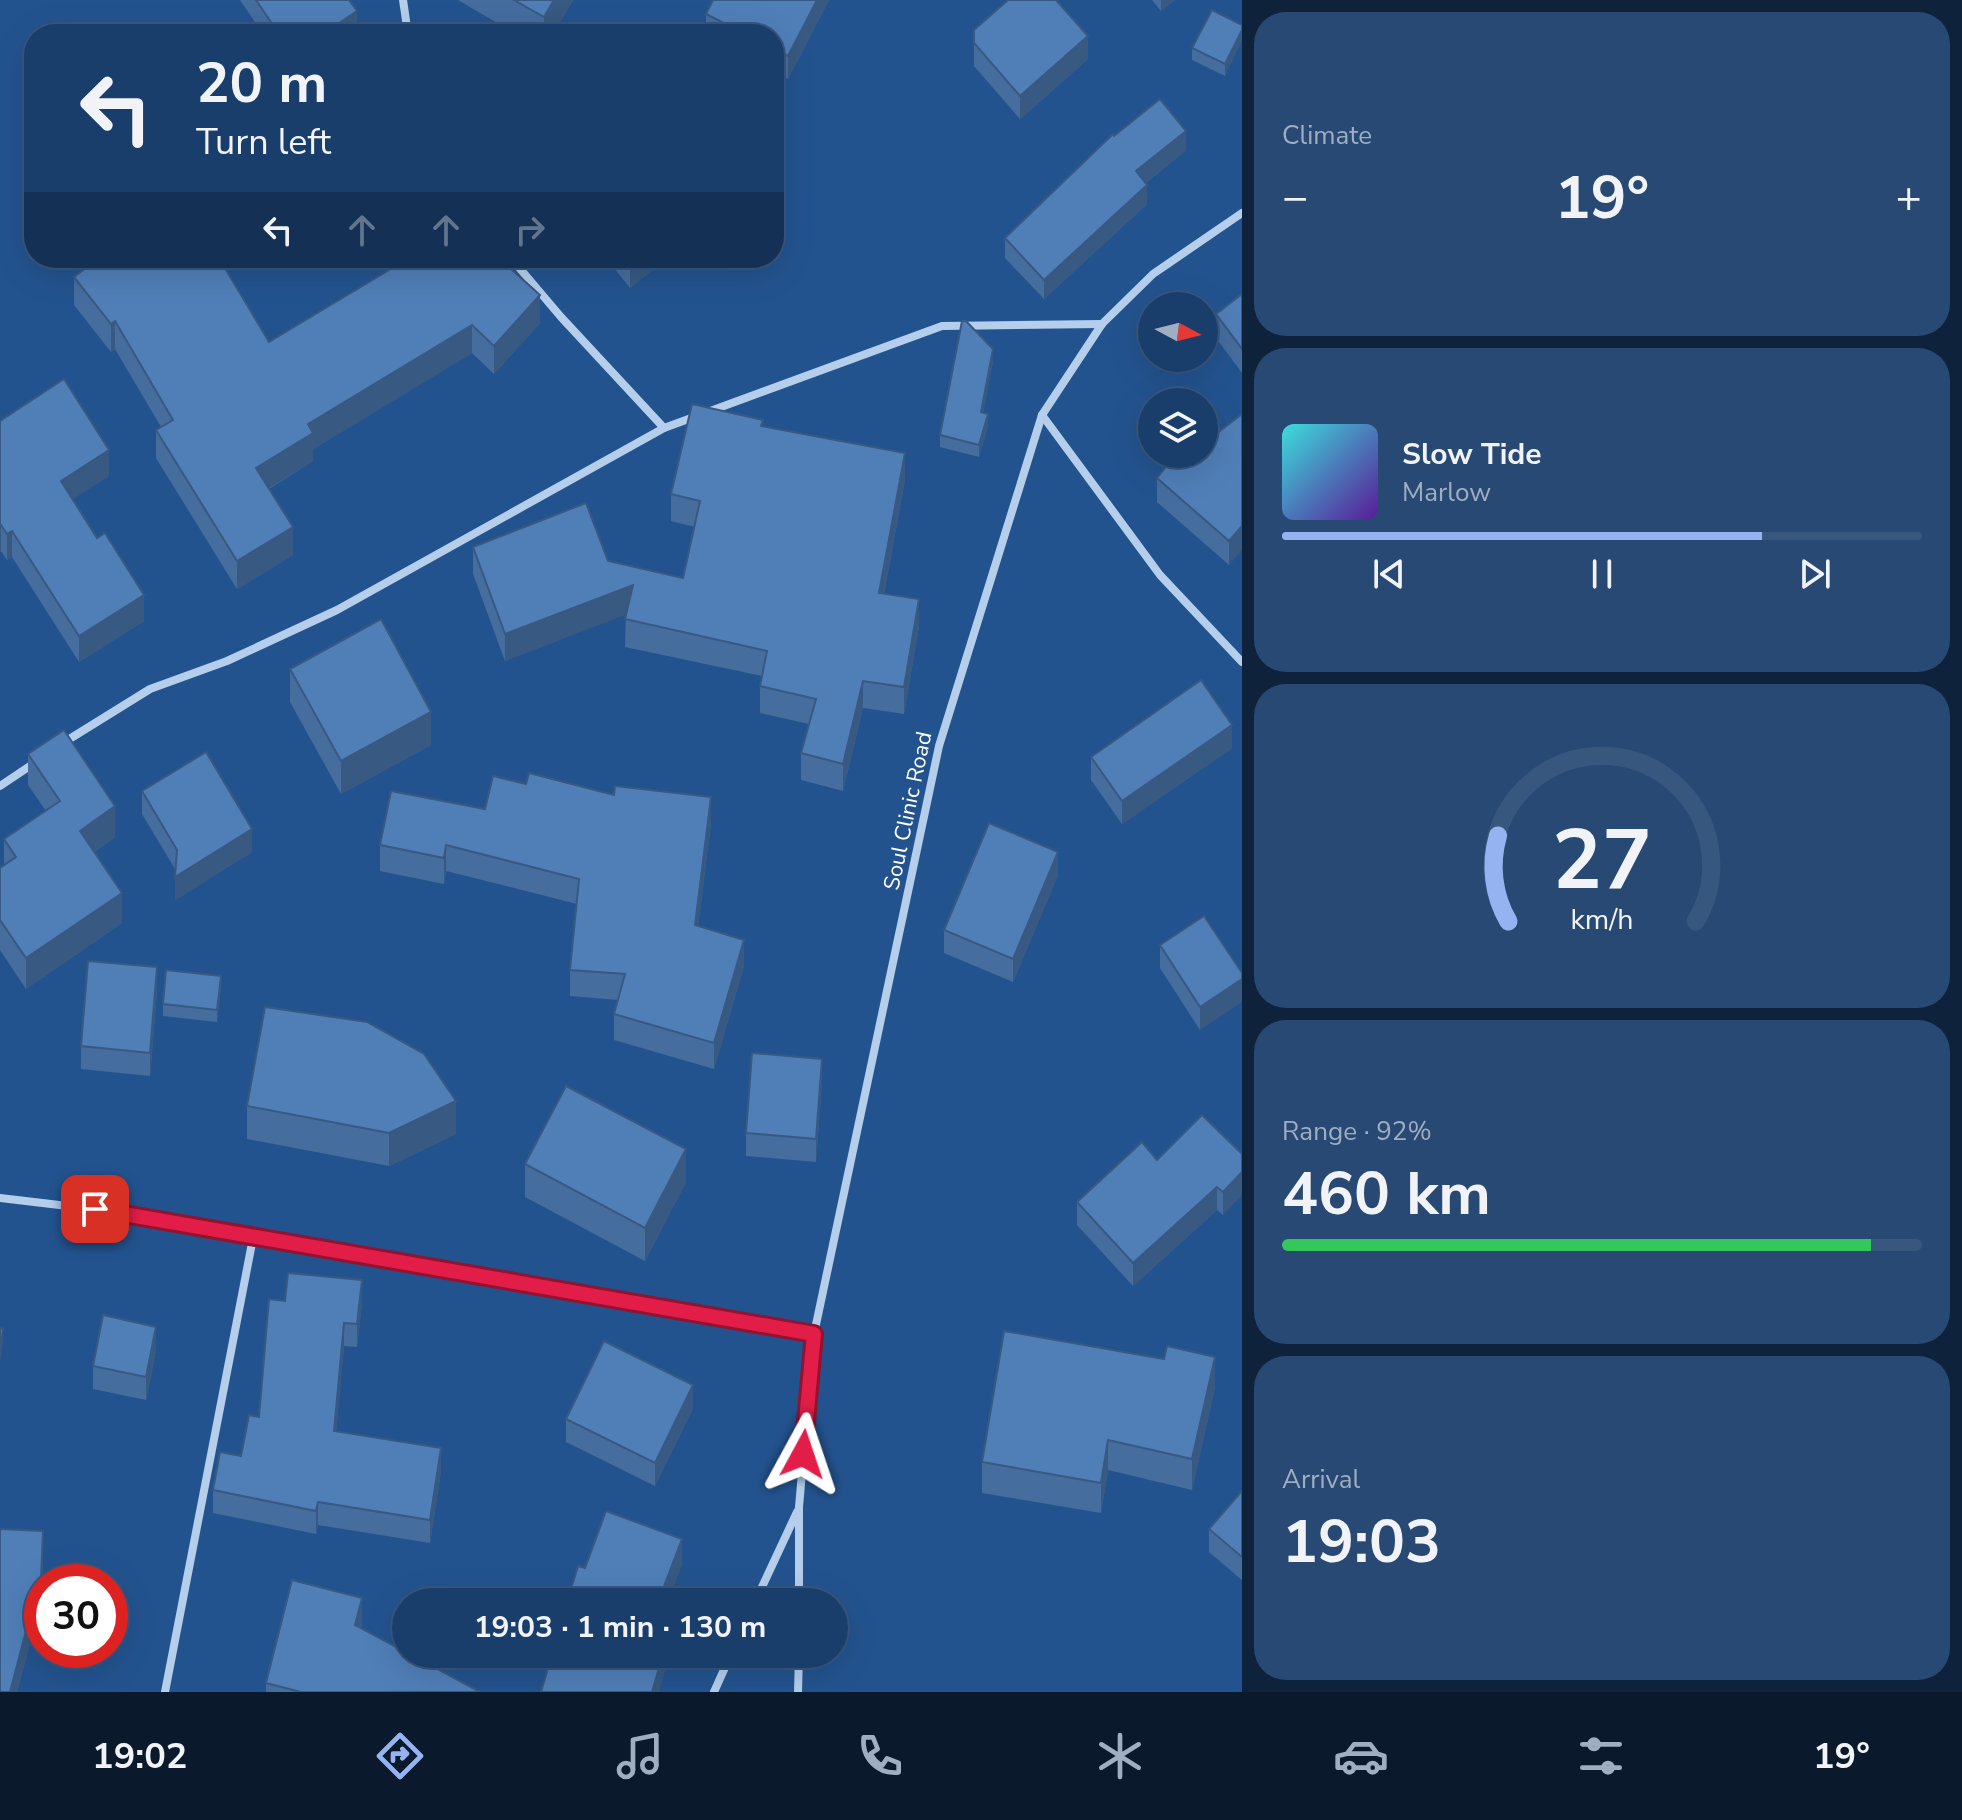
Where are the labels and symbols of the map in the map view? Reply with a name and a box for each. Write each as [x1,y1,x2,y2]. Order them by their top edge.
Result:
north arrow [1138,292,1218,372]
street label: Soul Clinic Road [877,729,939,893]
pin [61,1175,129,1243]
position arrow [761,1412,845,1496]
speed limit sign: 30 [24,1564,128,1668]

